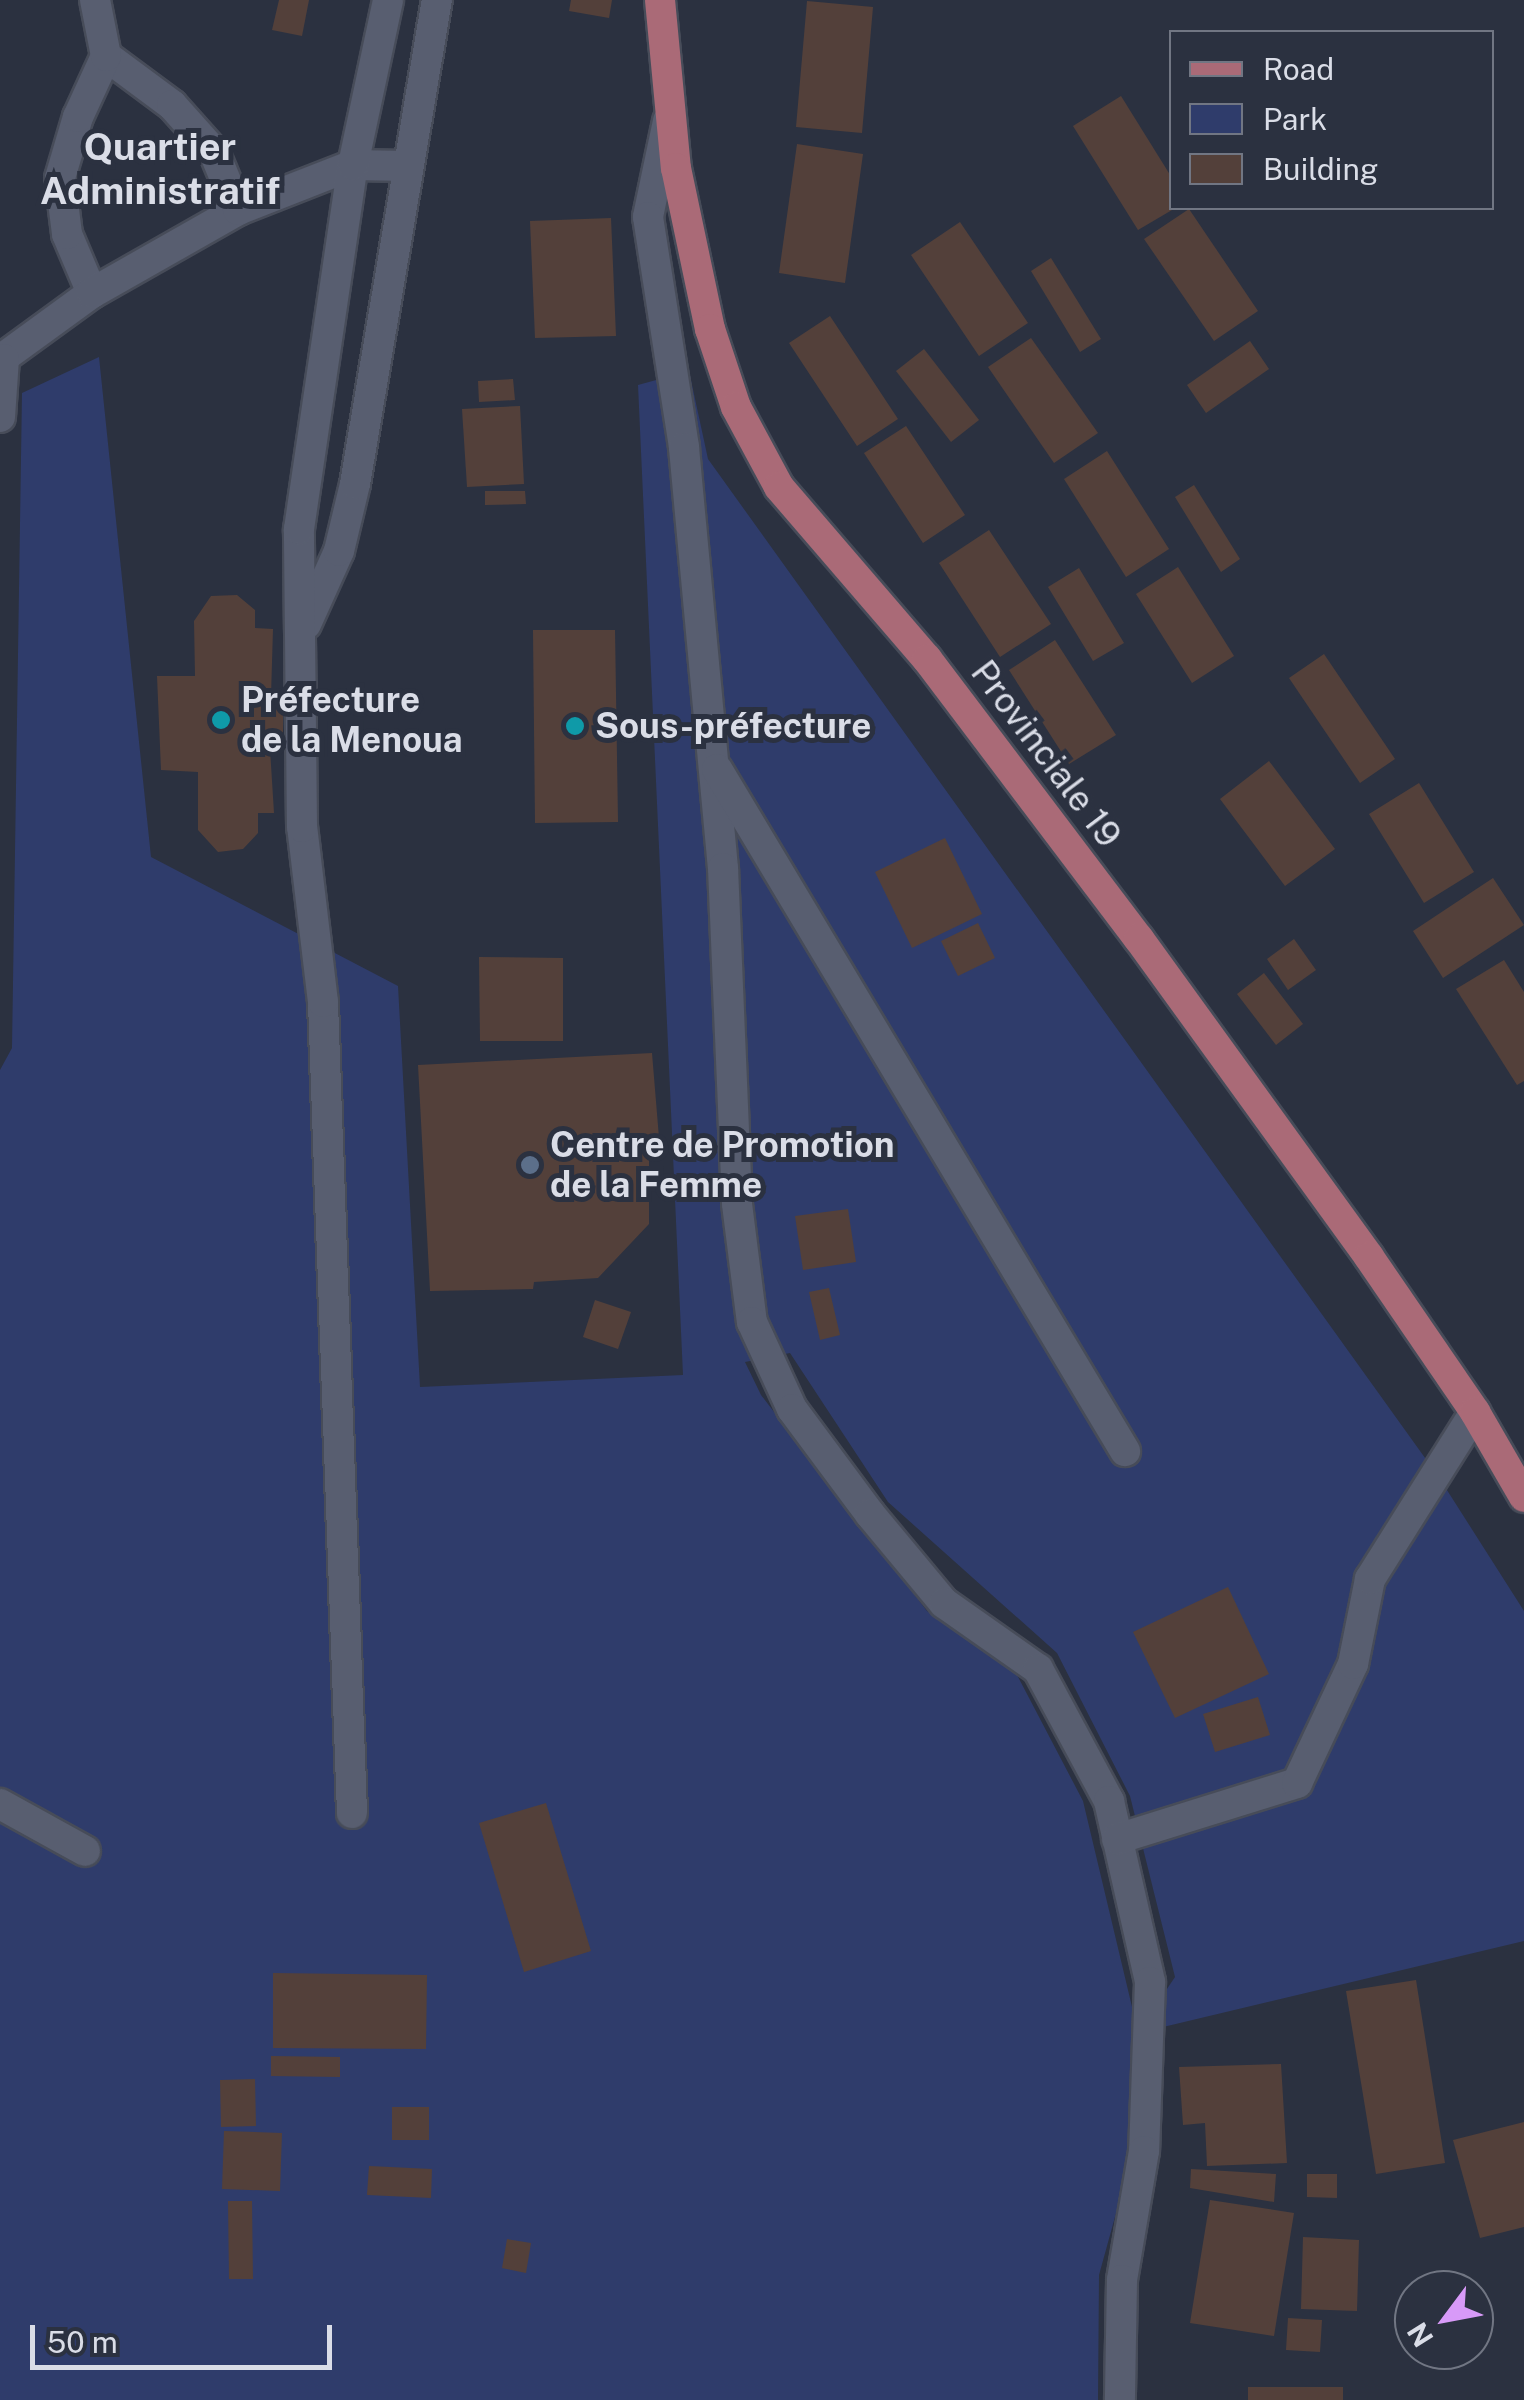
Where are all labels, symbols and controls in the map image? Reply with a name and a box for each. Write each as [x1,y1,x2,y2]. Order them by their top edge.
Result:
legend [1169,30,1494,210]
text: Road [1263,51,1334,87]
text: Park [1263,101,1327,137]
district label: Quartier Administratif [40,124,280,213]
text: Building [1263,151,1378,187]
street label: Provinciale 19 [962,652,1130,856]
place label: Préfecture de la Menoua [241,679,463,761]
place label: Sous-préfecture [595,705,871,747]
marker: Préfecture de la Menoua [210,709,232,731]
marker: Sous-préfecture [564,715,586,737]
place label: Centre de Promotion de la Femme [550,1124,895,1206]
marker: Centre de Promotion de la Femme [519,1154,541,1176]
north arrow [1394,2270,1494,2370]
scale bar [35,2305,338,2367]
text: N [1400,2317,1440,2353]
text: 50 m [47,2324,118,2360]

